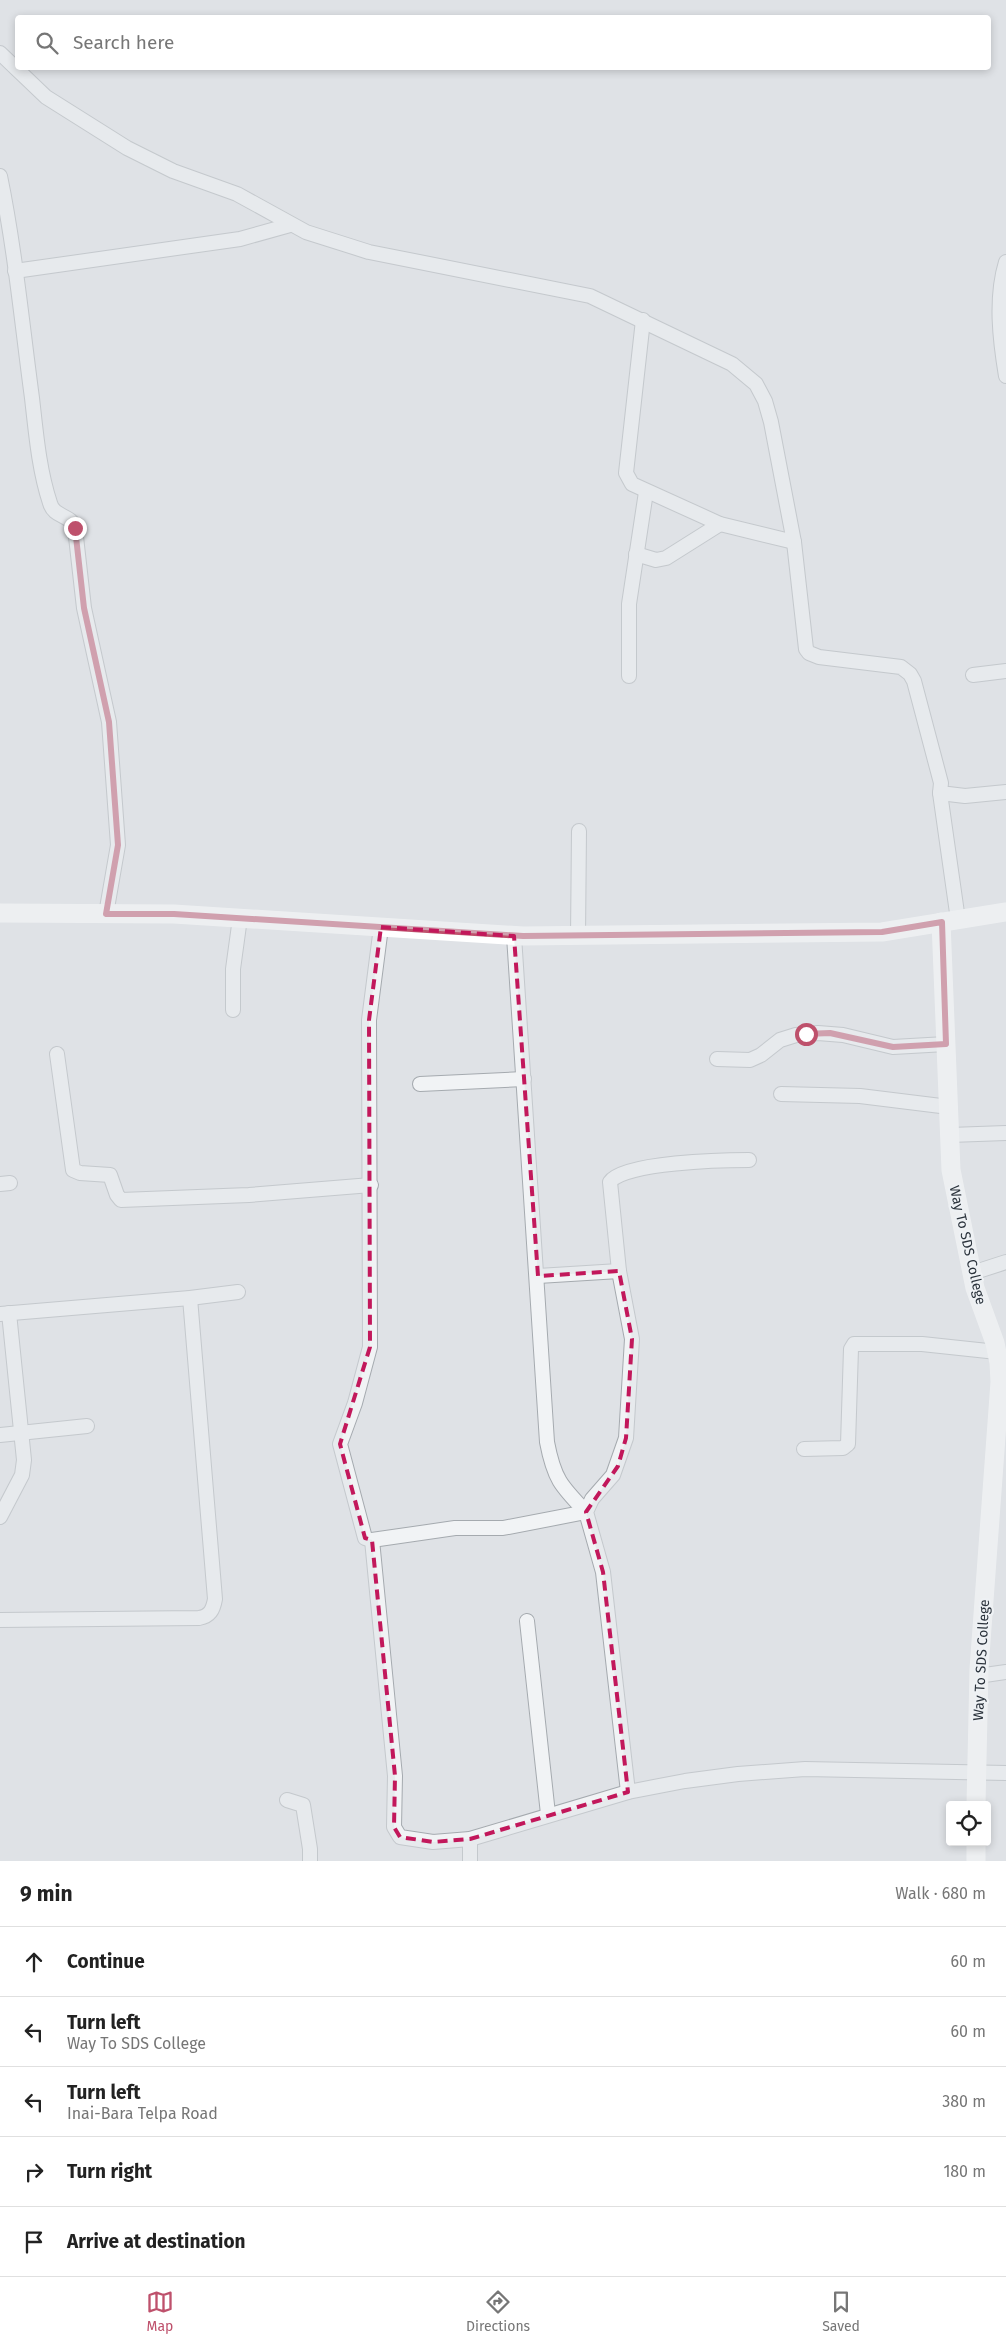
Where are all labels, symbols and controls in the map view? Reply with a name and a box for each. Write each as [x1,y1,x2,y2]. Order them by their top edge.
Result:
search box [15,15,991,70]
icon: search [33,29,61,57]
text: Search here [73,31,174,54]
route end [64,517,87,540]
route start [795,1023,818,1046]
street label: Way To SDS College [946,1184,989,1306]
street label: Way To SDS College [970,1599,993,1721]
map controls [946,1801,991,1846]
button: locate [946,1801,991,1846]
text: 9 min [20,1881,73,1907]
text: Walk · 680 m [895,1884,986,1903]
icon: ahead [20,1948,48,1976]
text: Continue [67,1950,145,1973]
text: 60 m [951,1952,986,1971]
text: Turn left [67,2011,141,2034]
icon: left [20,2018,48,2046]
text: 60 m [951,2022,986,2041]
text: Way To SDS College [67,2034,206,2053]
text: Turn left [67,2081,141,2104]
icon: left [20,2088,48,2116]
text: 380 m [942,2092,986,2111]
text: Inai-Bara Telpa Road [67,2104,218,2123]
icon: right [20,2158,48,2186]
text: Turn right [67,2160,152,2183]
text: 180 m [943,2162,986,2181]
icon: arrive [20,2228,48,2256]
text: Arrive at destination [67,2230,246,2253]
tab: Map [146,2288,174,2335]
tab: Directions [466,2288,530,2335]
tab: Saved [822,2288,860,2335]

